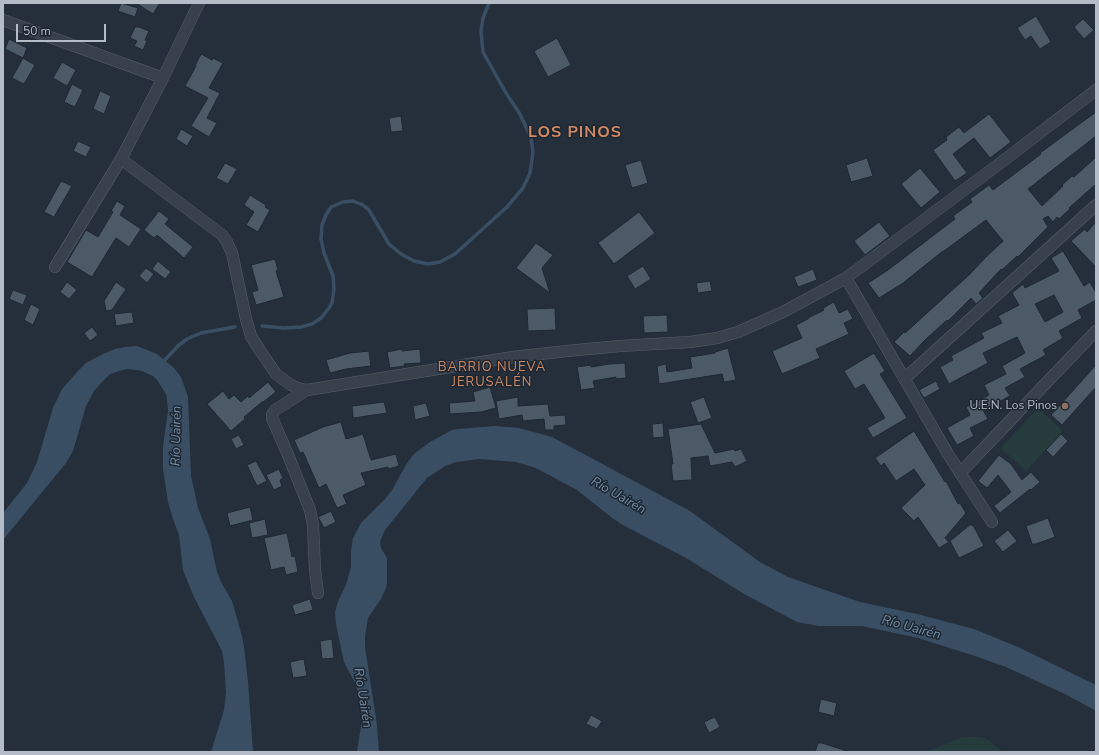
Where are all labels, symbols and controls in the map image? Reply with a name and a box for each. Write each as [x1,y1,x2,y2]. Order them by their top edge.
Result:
scale bar [18,16,108,42]
text: 50 m [23,23,51,39]
district label: LOS PINOS [528,123,622,143]
district label: BARRIO NUEVA JERUSALÉN [438,360,546,391]
place label: U.E.N. Los Pinos [970,399,1057,413]
marker: U.E.N. Los Pinos [1060,401,1070,411]
water label: Río Uairén [169,406,185,466]
water label: Río Uairén [588,474,648,518]
water label: Río Uairén [880,613,942,643]
water label: Río Uairén [350,667,374,729]

